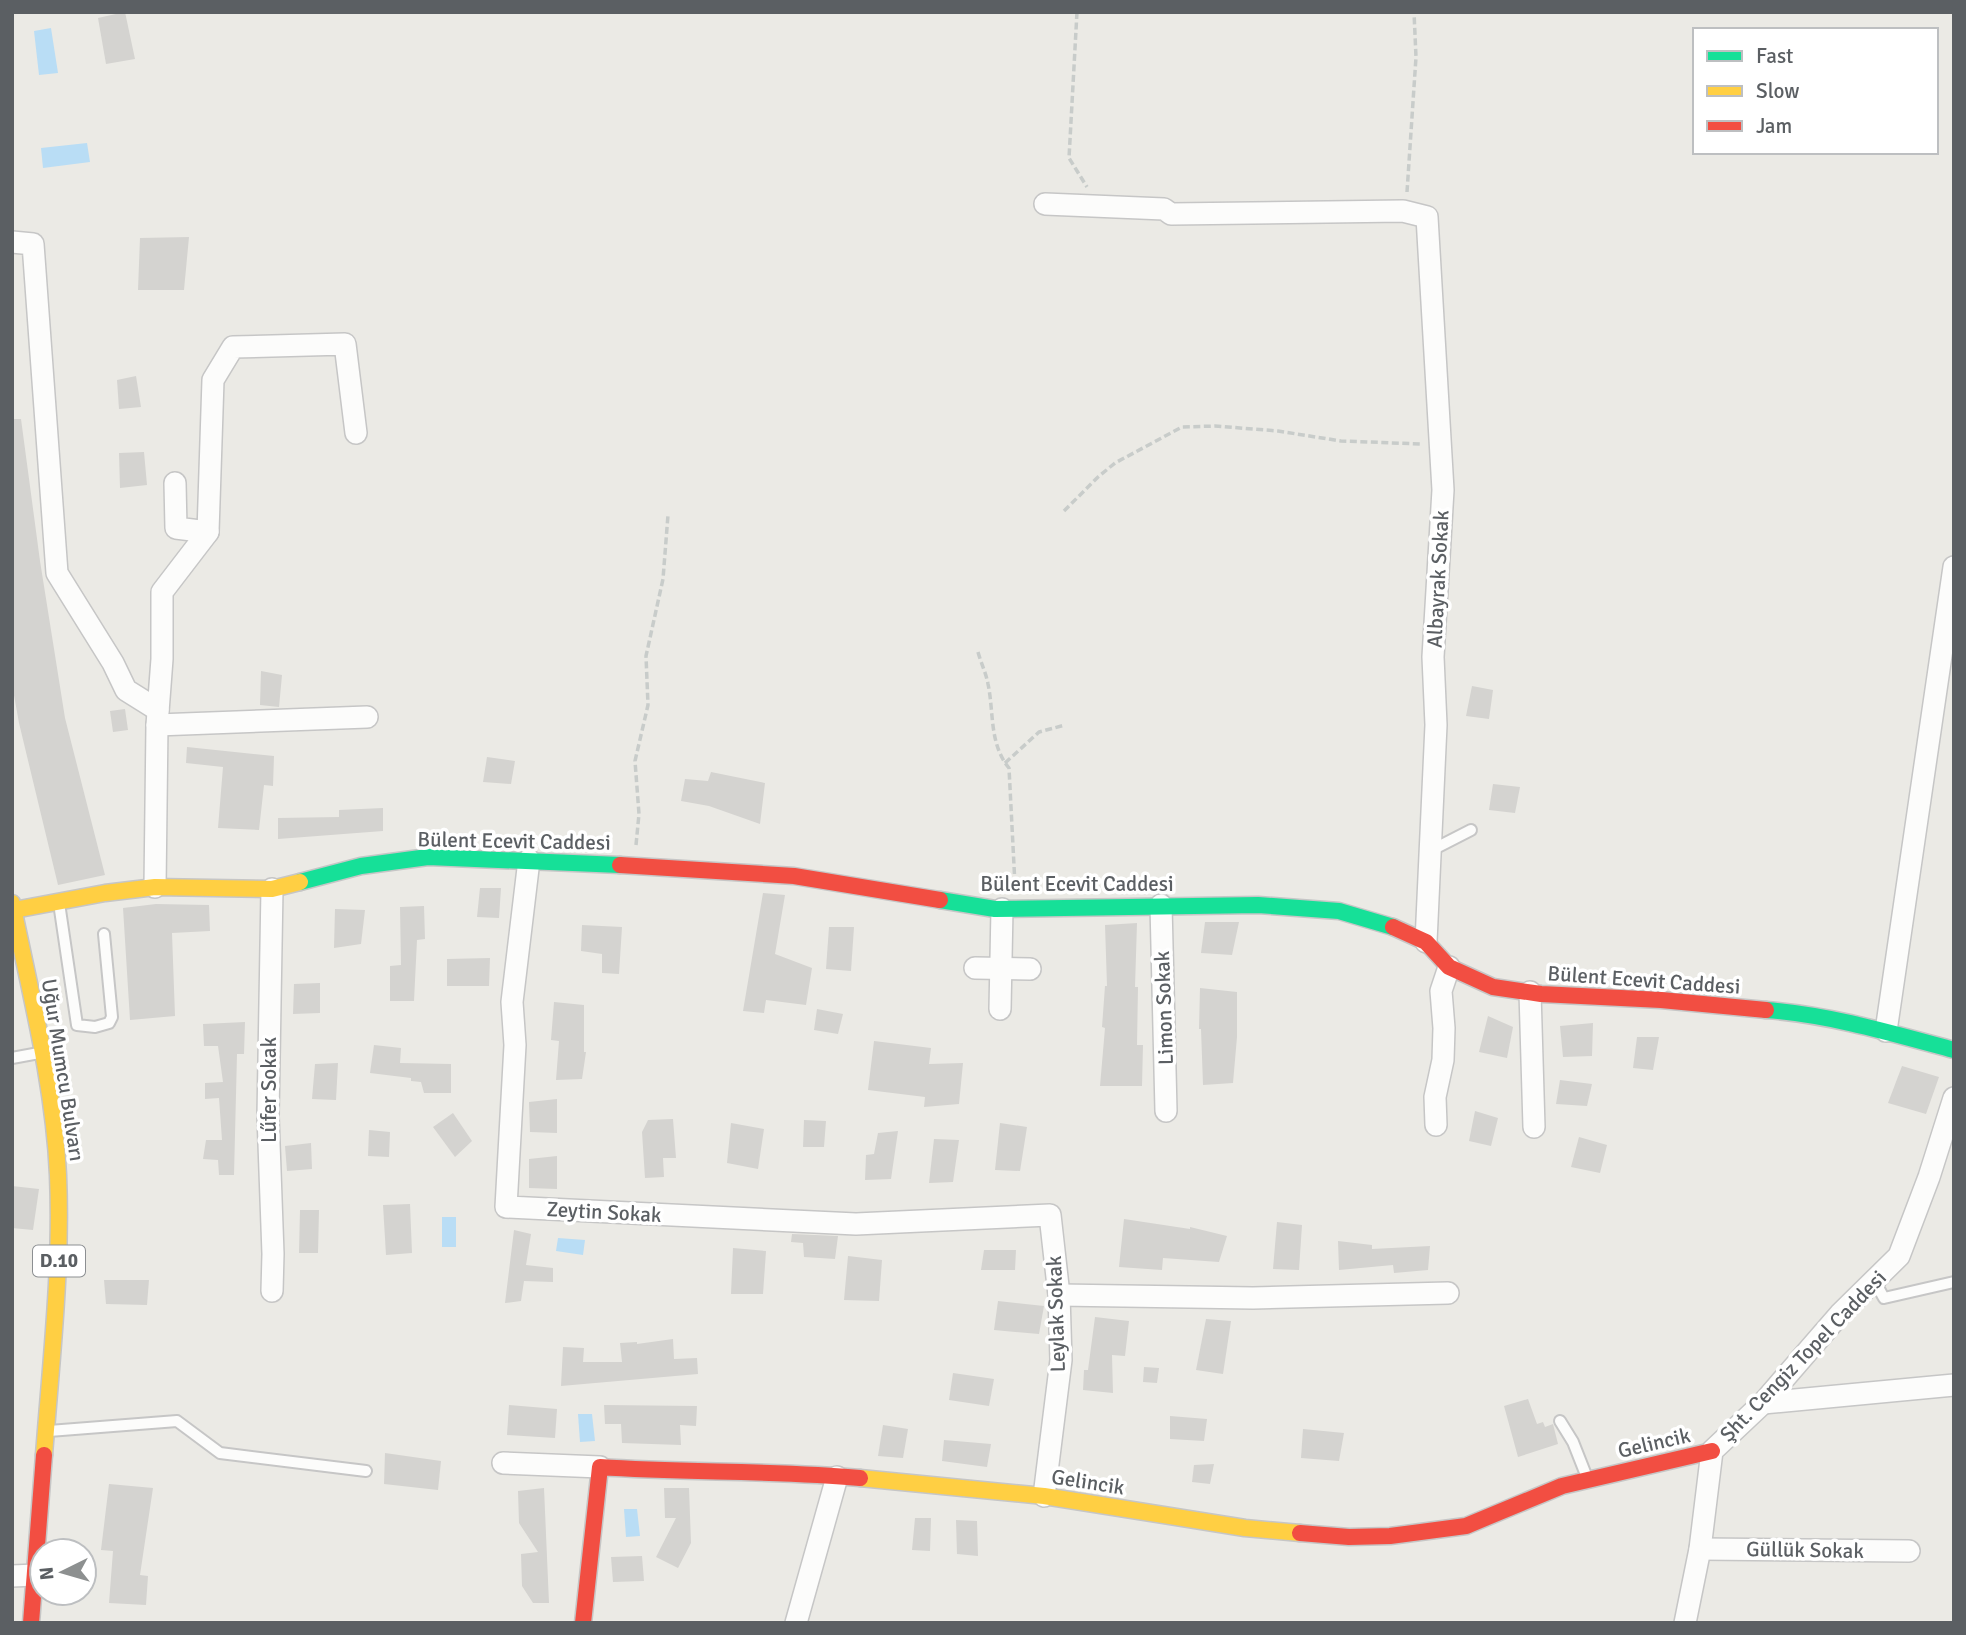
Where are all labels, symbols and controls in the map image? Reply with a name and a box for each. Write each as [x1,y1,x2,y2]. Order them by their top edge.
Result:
legend [1693,28,1938,154]
text: Fast [1756,43,1793,69]
text: Slow [1756,78,1800,104]
text: Jam [1756,113,1792,139]
street label: Albayrak Sokak [1421,509,1455,648]
street label: Bülent Ecevit Caddesi [417,826,611,856]
street label: Bülent Ecevit Caddesi [980,871,1174,897]
street label: Limon Sokak [1149,950,1179,1066]
street label: Bülent Ecevit Caddesi [1547,960,1741,1000]
street label: Uğur Mumcu Bulvarı [36,977,90,1163]
street label: Lűfer Sokak [256,1037,282,1143]
street label: Zeytin Sokak [546,1196,663,1228]
road number: D.10 [33,1246,85,1276]
street label: Leylak Sokak [1041,1255,1071,1373]
street label: Şht. Cengiz Topel Caddesi [1714,1265,1892,1447]
street label: Gelincik [1615,1422,1693,1464]
street label: Gelincik [1050,1463,1127,1501]
street label: Güllük Sokak [1746,1536,1865,1564]
north arrow [28,1537,98,1607]
text: N [35,1566,60,1581]

